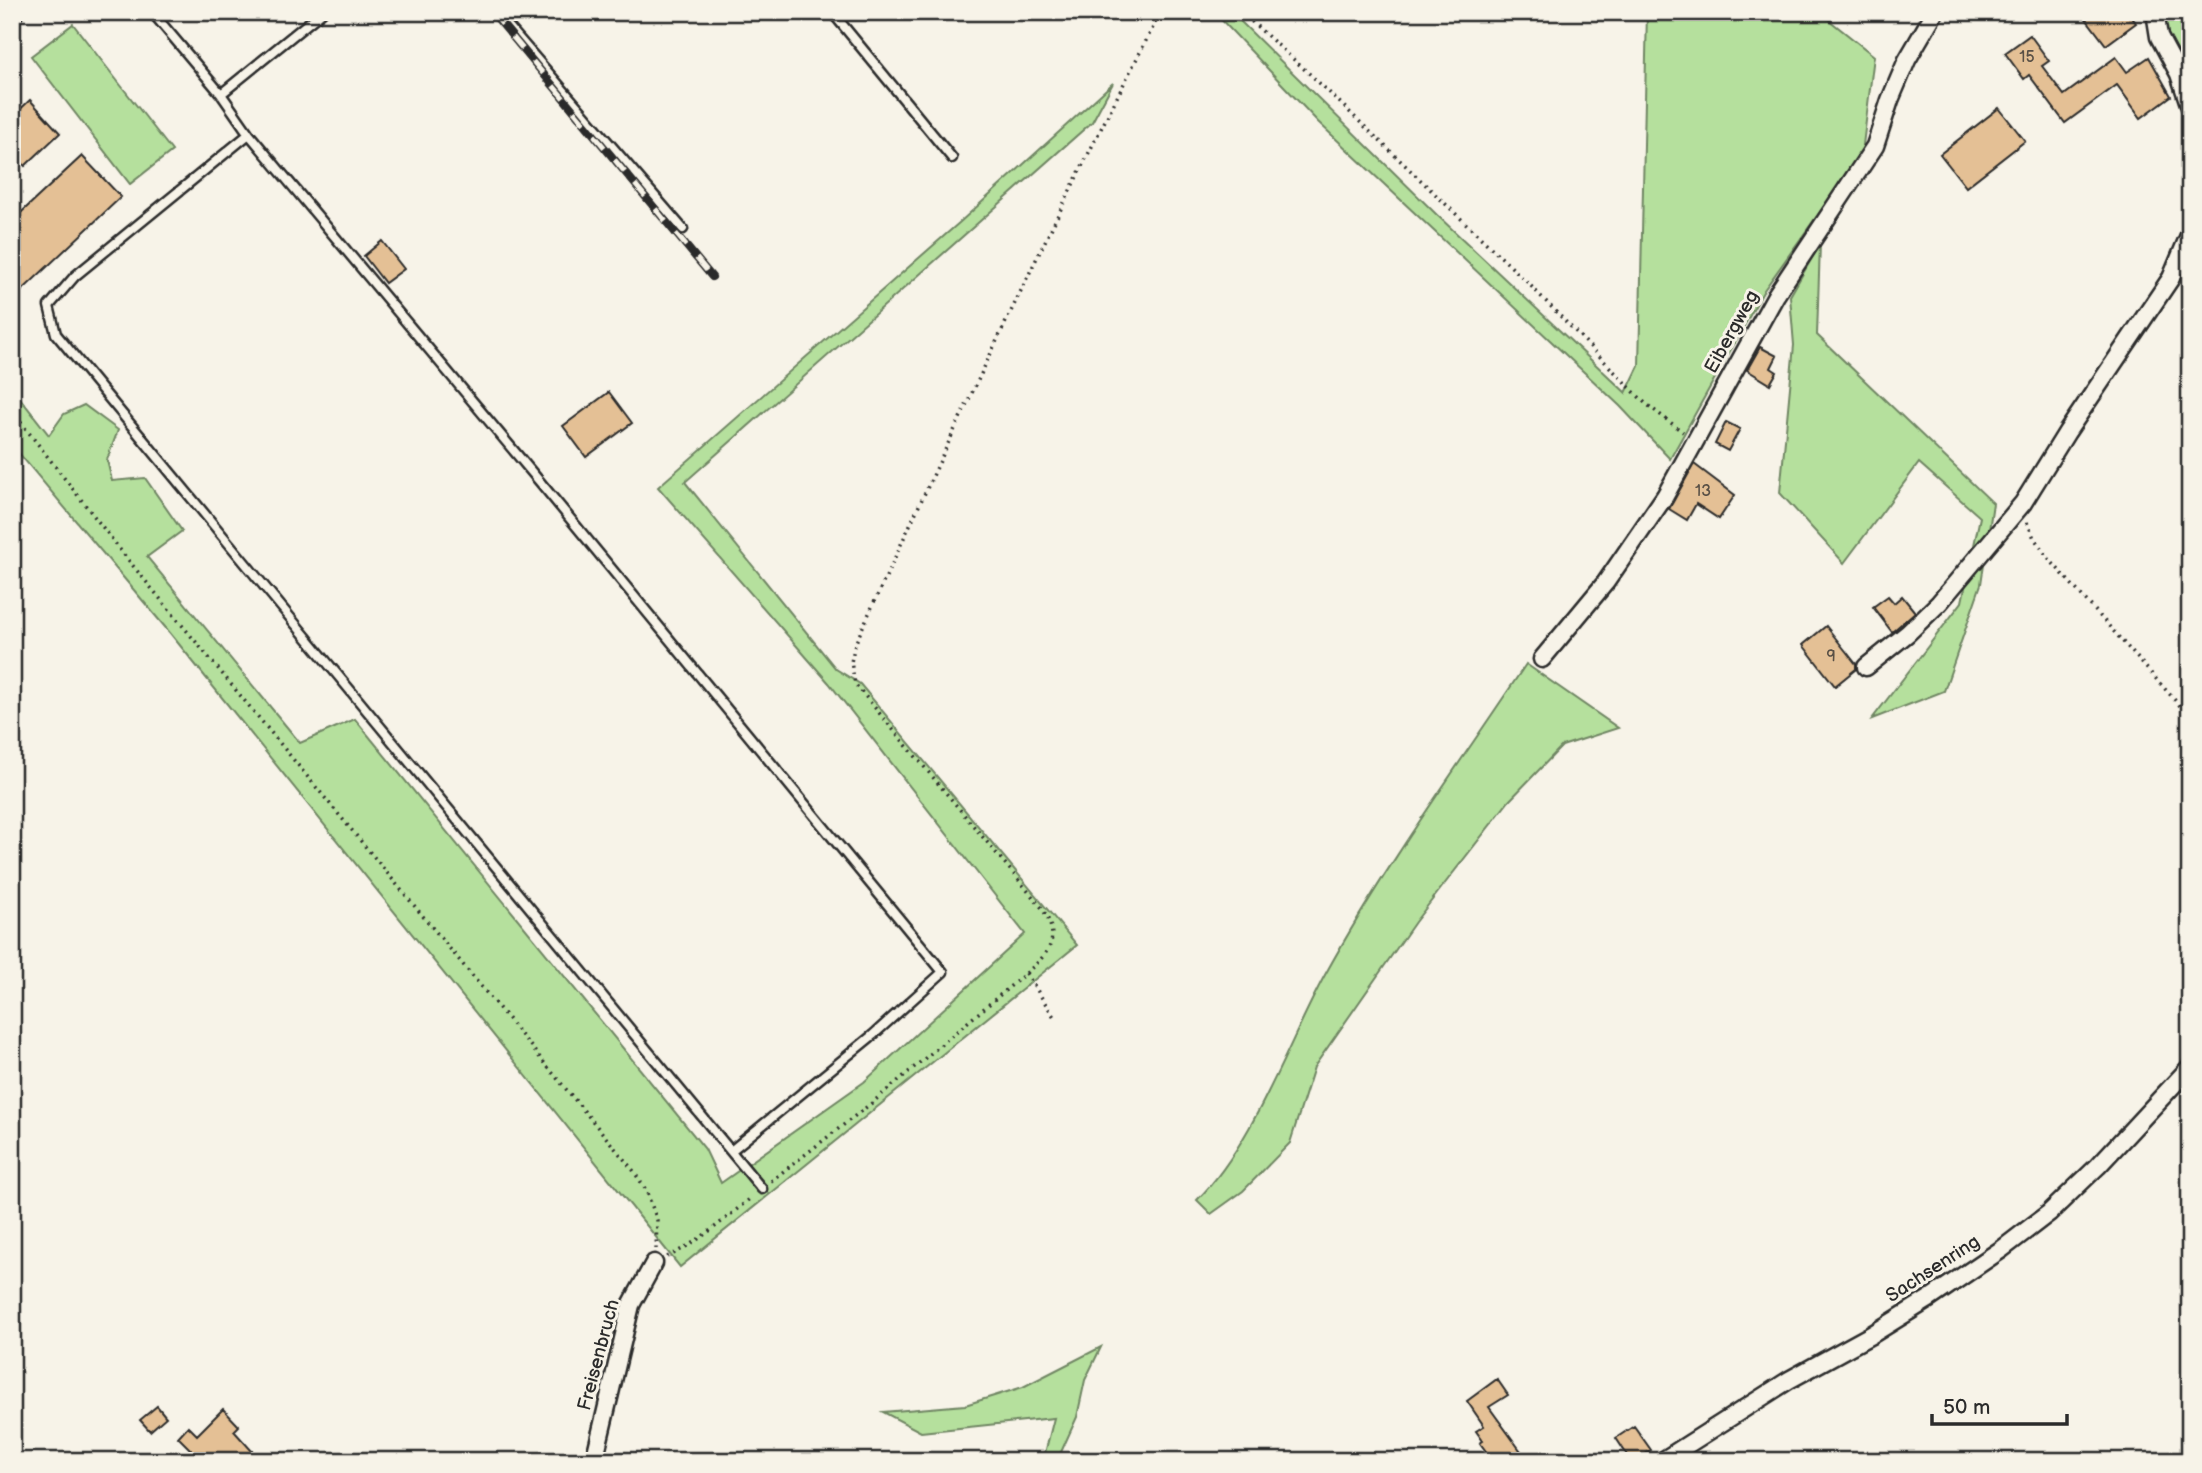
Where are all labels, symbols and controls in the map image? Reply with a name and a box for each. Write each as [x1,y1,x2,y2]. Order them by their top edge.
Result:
house number: 15 [2019,48,2035,67]
street label: Eibergweg [1700,287,1764,377]
house number: 13 [1695,482,1711,501]
house number: 9 [1826,647,1836,666]
street label: Sachsenring [1882,1230,1984,1308]
street label: Freisenbruch [573,1297,625,1413]
scale bar [1932,1382,2067,1426]
text: 50 m [1943,1395,1990,1420]

